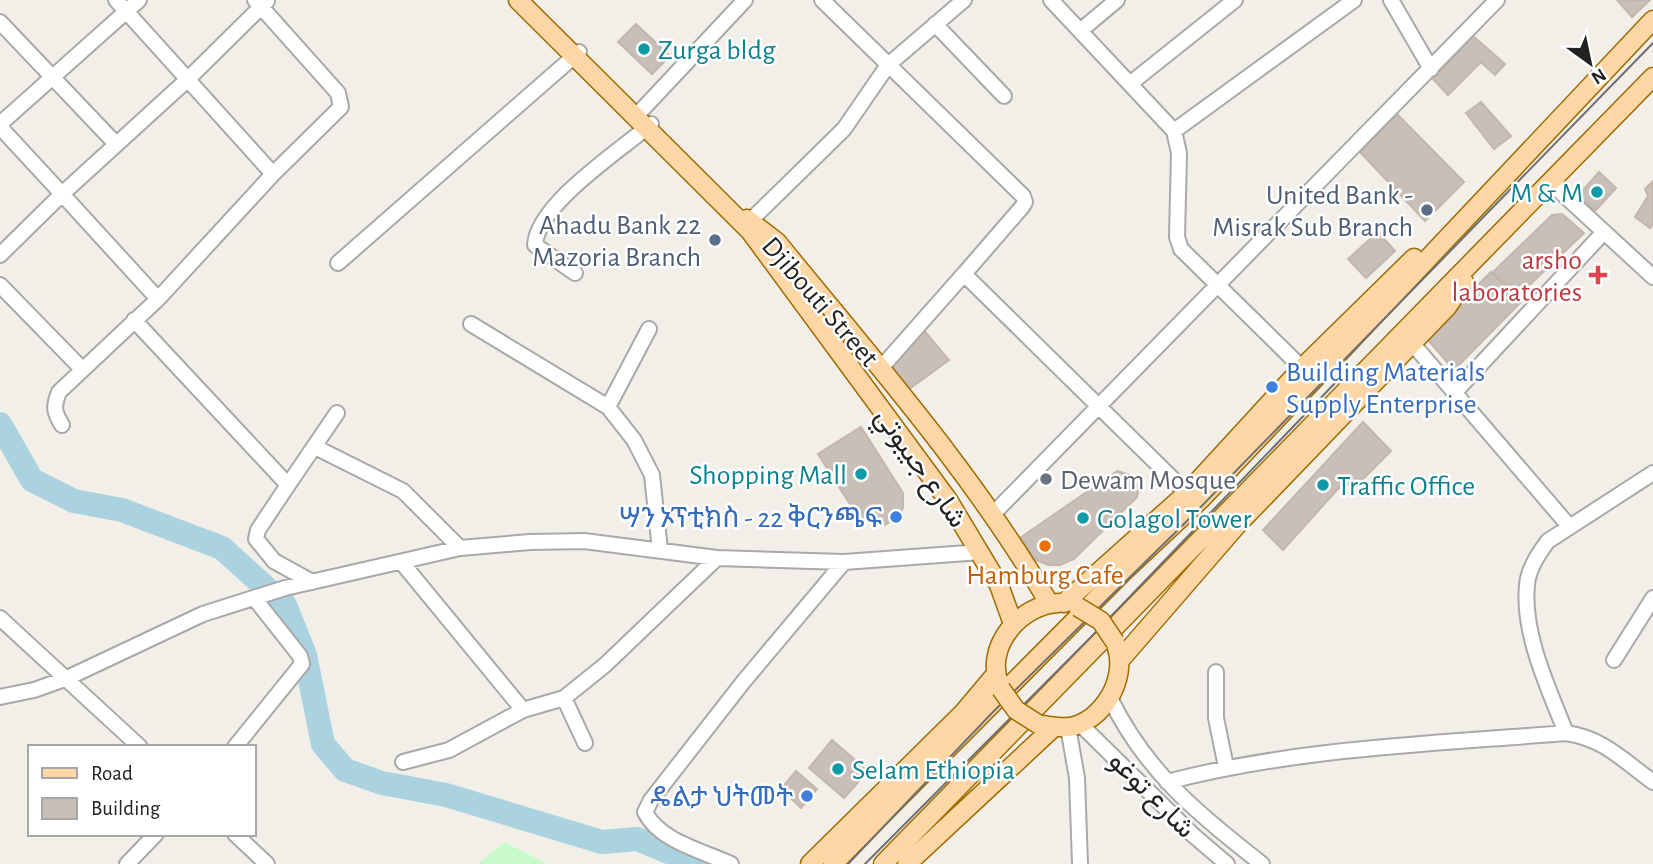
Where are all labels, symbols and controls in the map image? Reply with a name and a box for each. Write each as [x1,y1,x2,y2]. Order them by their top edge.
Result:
north arrow [1555,28,1625,98]
place label: Zurga bldg [658,37,776,65]
marker: Zurga bldg [636,41,652,57]
text: N [1588,64,1609,88]
place label: M & M [1510,180,1583,208]
place label: United Bank - Misrak Sub Branch [1212,182,1413,242]
marker: M & M [1589,184,1605,200]
marker: United Bank - Misrak Sub Branch [1419,202,1435,218]
place label: Ahadu Bank 22 Mazoria Branch [532,212,701,272]
marker: Ahadu Bank 22 Mazoria Branch [707,232,723,248]
street label: Djibouti Street [756,232,883,373]
place label: arsho laboratories [1451,247,1582,307]
marker: arsho laboratories [1588,265,1608,285]
place label: Building Materials Supply Enterprise [1286,359,1485,419]
marker: Building Materials Supply Enterprise [1264,379,1280,395]
street label: شارع جيبوتي [863,403,972,537]
place label: Shopping Mall [689,462,847,490]
marker: Shopping Mall [853,466,869,482]
place label: Dewam Mosque [1060,467,1236,495]
marker: Dewam Mosque [1038,471,1054,487]
place label: Traffic Office [1337,473,1475,501]
marker: Traffic Office [1315,477,1331,493]
place label: ሣን ኦፕቲክስ - 22 ቅርንጫፍ [618,503,882,533]
place label: Golagol Tower [1097,506,1251,534]
marker: ሣን ኦፕቲክስ - 22 ቅርንጫፍ [888,509,904,525]
marker: Golagol Tower [1075,510,1091,526]
marker: Hamburg Cafe [1037,538,1053,554]
place label: Hamburg Cafe [966,562,1124,590]
legend [28,745,256,836]
street label: شارع توغو [1101,747,1200,846]
place label: Selam Ethiopia [852,757,1015,785]
marker: Selam Ethiopia [830,761,846,777]
text: Road [91,763,133,784]
place label: ዴልታ ህትመት [650,783,793,812]
marker: ዴልታ ህትመት [799,788,815,804]
text: Building [91,798,161,819]

